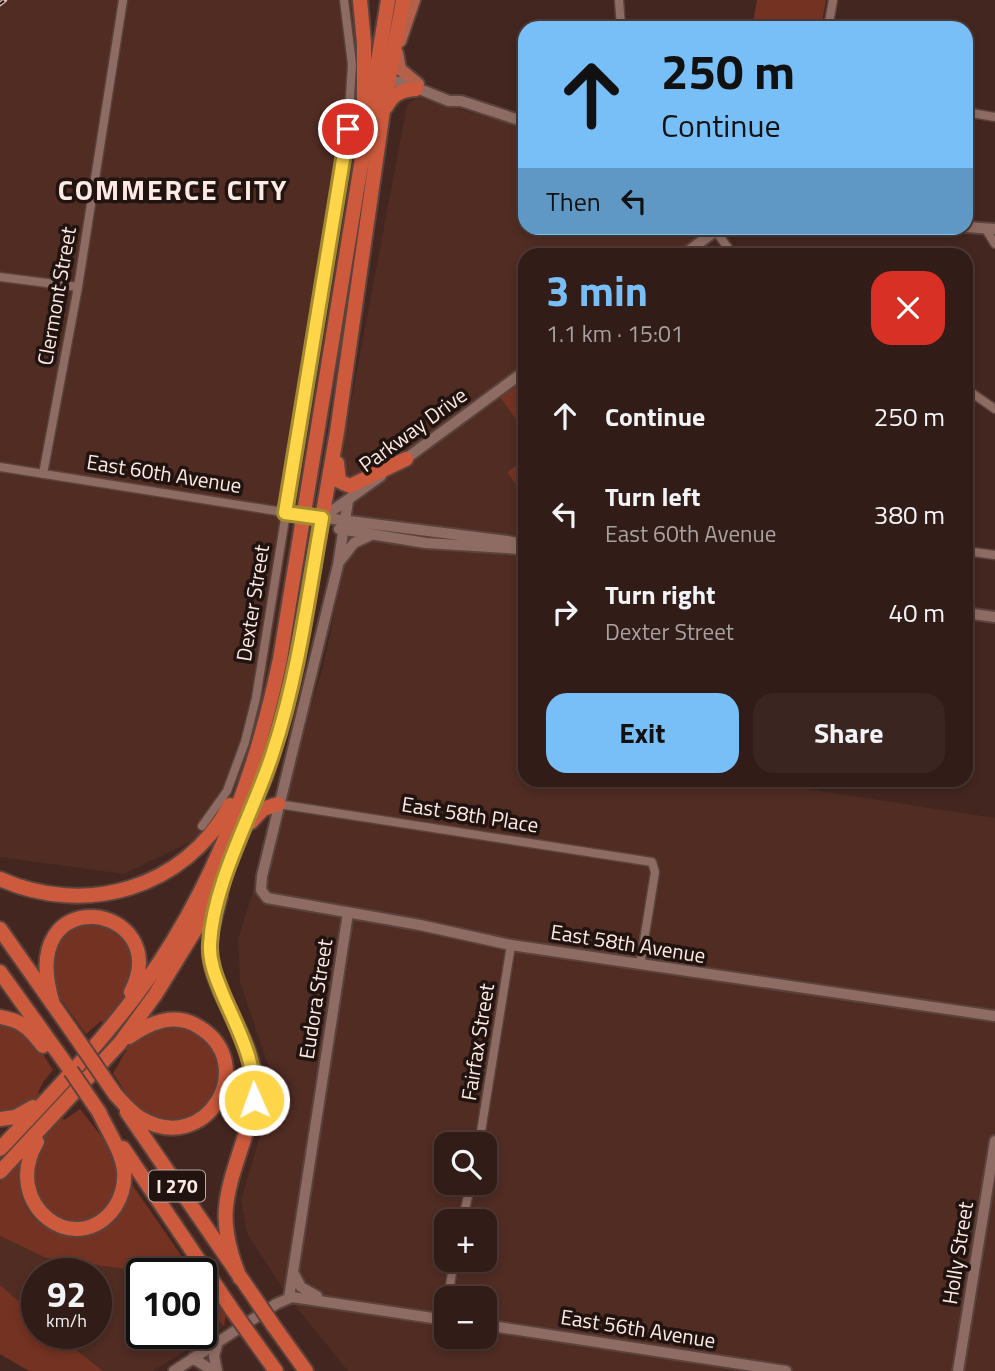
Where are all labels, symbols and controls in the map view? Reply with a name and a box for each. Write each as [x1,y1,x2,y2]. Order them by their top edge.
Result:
text: 250 m [661,33,795,108]
icon: ahead [546,49,637,140]
pin [318,99,378,159]
text: Continue [661,101,781,149]
icon: arrive [329,110,367,148]
district label: COMMERCE CITY [58,168,288,211]
text: Then [546,182,601,221]
icon: left [615,182,653,220]
street label: Clermont Street [28,223,84,368]
text: 3 min [546,258,648,322]
button: close [871,271,945,345]
text: 1.1 km · 15:01 [546,316,684,351]
street label: Parkway Drive [352,379,473,480]
icon: ahead [546,397,584,435]
text: Continue [605,397,705,436]
text: 250 m [874,397,945,436]
street label: East 60th Avenue [84,445,244,501]
text: Turn left [605,477,700,516]
icon: left [546,495,584,533]
text: 380 m [874,495,945,534]
text: East 60th Avenue [605,516,776,551]
street label: Dexter Street [227,542,277,663]
text: Turn right [605,575,716,614]
icon: right [546,593,584,631]
text: 40 m [888,593,945,632]
text: Dexter Street [605,614,734,649]
button: Exit [546,693,739,773]
button: Share [753,693,945,773]
street label: East 58th Place [399,787,541,841]
street label: East 58th Avenue [548,915,708,971]
street label: Eudora Street [290,936,340,1061]
street label: Fairfax Street [452,980,502,1103]
position arrow [217,1063,291,1137]
map controls [434,1132,497,1349]
button: search [434,1132,497,1195]
road number: I 270 [149,1170,205,1202]
street label: Holly Street [933,1198,981,1307]
button: + [434,1209,497,1272]
speed limit sign: 100 [126,1258,217,1349]
text: 92 [47,1267,86,1321]
button: − [434,1286,497,1349]
street label: East 56th Avenue [558,1300,718,1356]
text: km/h [46,1307,87,1334]

